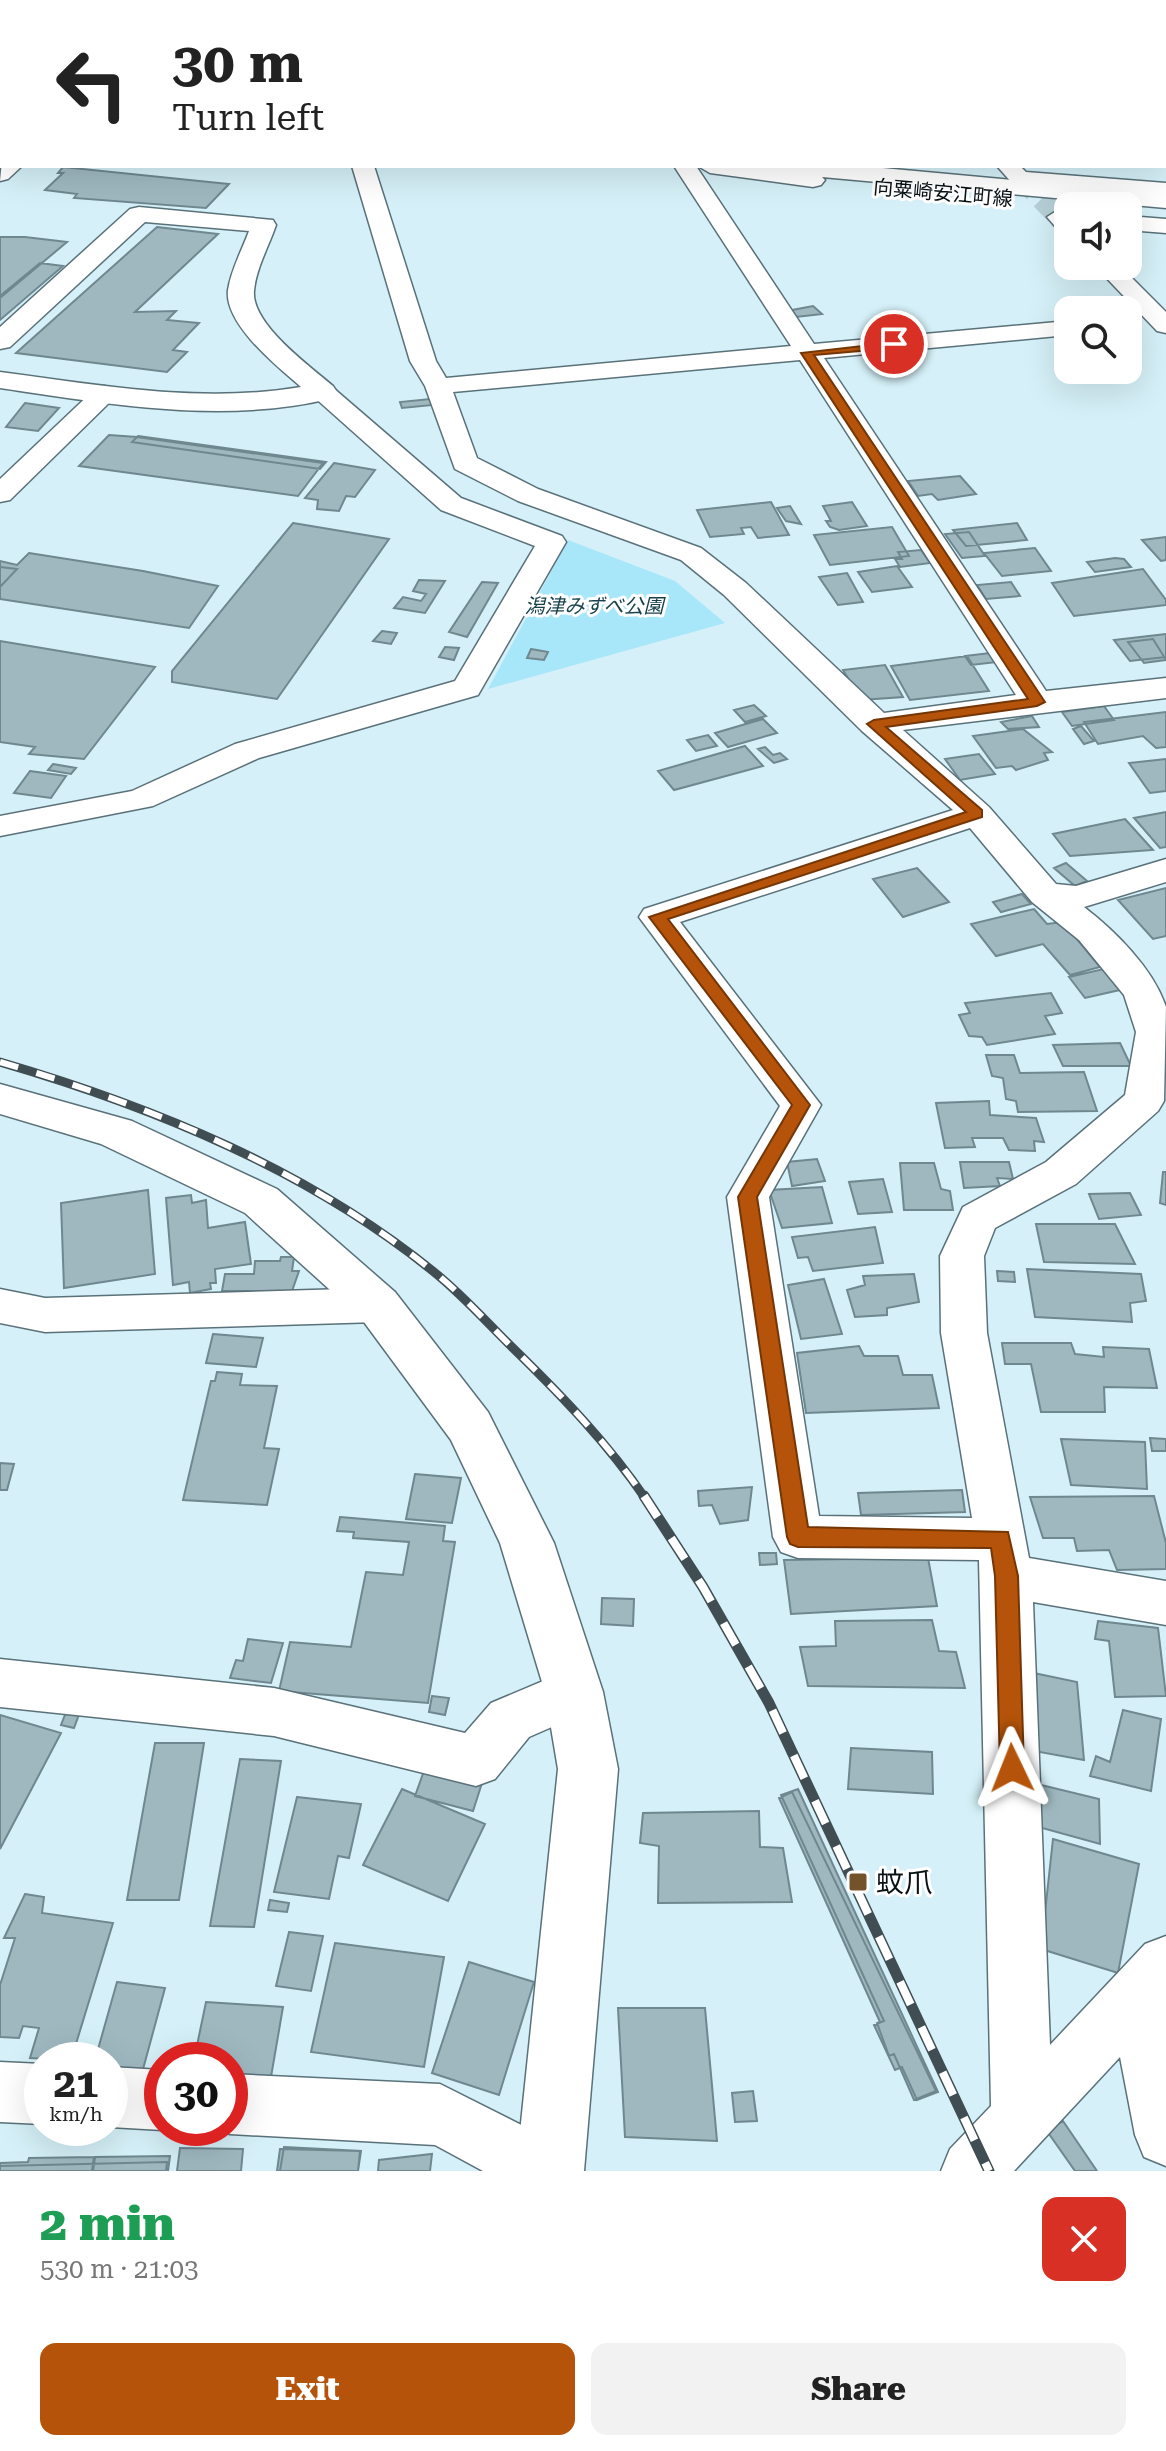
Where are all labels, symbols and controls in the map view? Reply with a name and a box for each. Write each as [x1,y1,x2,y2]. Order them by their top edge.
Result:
text: 30 m [172,30,303,96]
icon: left [40,32,144,136]
text: Turn left [172,97,324,139]
street label: 向粟崎安江町線 [872,175,1014,211]
map controls [1054,192,1142,384]
button: sound [1054,192,1142,280]
button: search [1054,296,1142,384]
pin [860,310,928,378]
icon: arrive [872,322,916,366]
park label: 潟津みずべ公園 [525,594,666,618]
position arrow [970,1726,1054,1810]
place label: 蚊爪 [876,1866,932,1899]
marker: 蚊爪 [847,1871,869,1893]
speed limit sign: 30 [144,2042,248,2146]
text: 21 [54,2060,98,2107]
text: km/h [49,2102,103,2126]
text: 2 min [40,2196,175,2252]
button: close [1042,2197,1126,2281]
text: 530 m · 21:03 [40,2254,199,2284]
button: Exit [40,2343,575,2435]
button: Share [591,2343,1126,2435]

